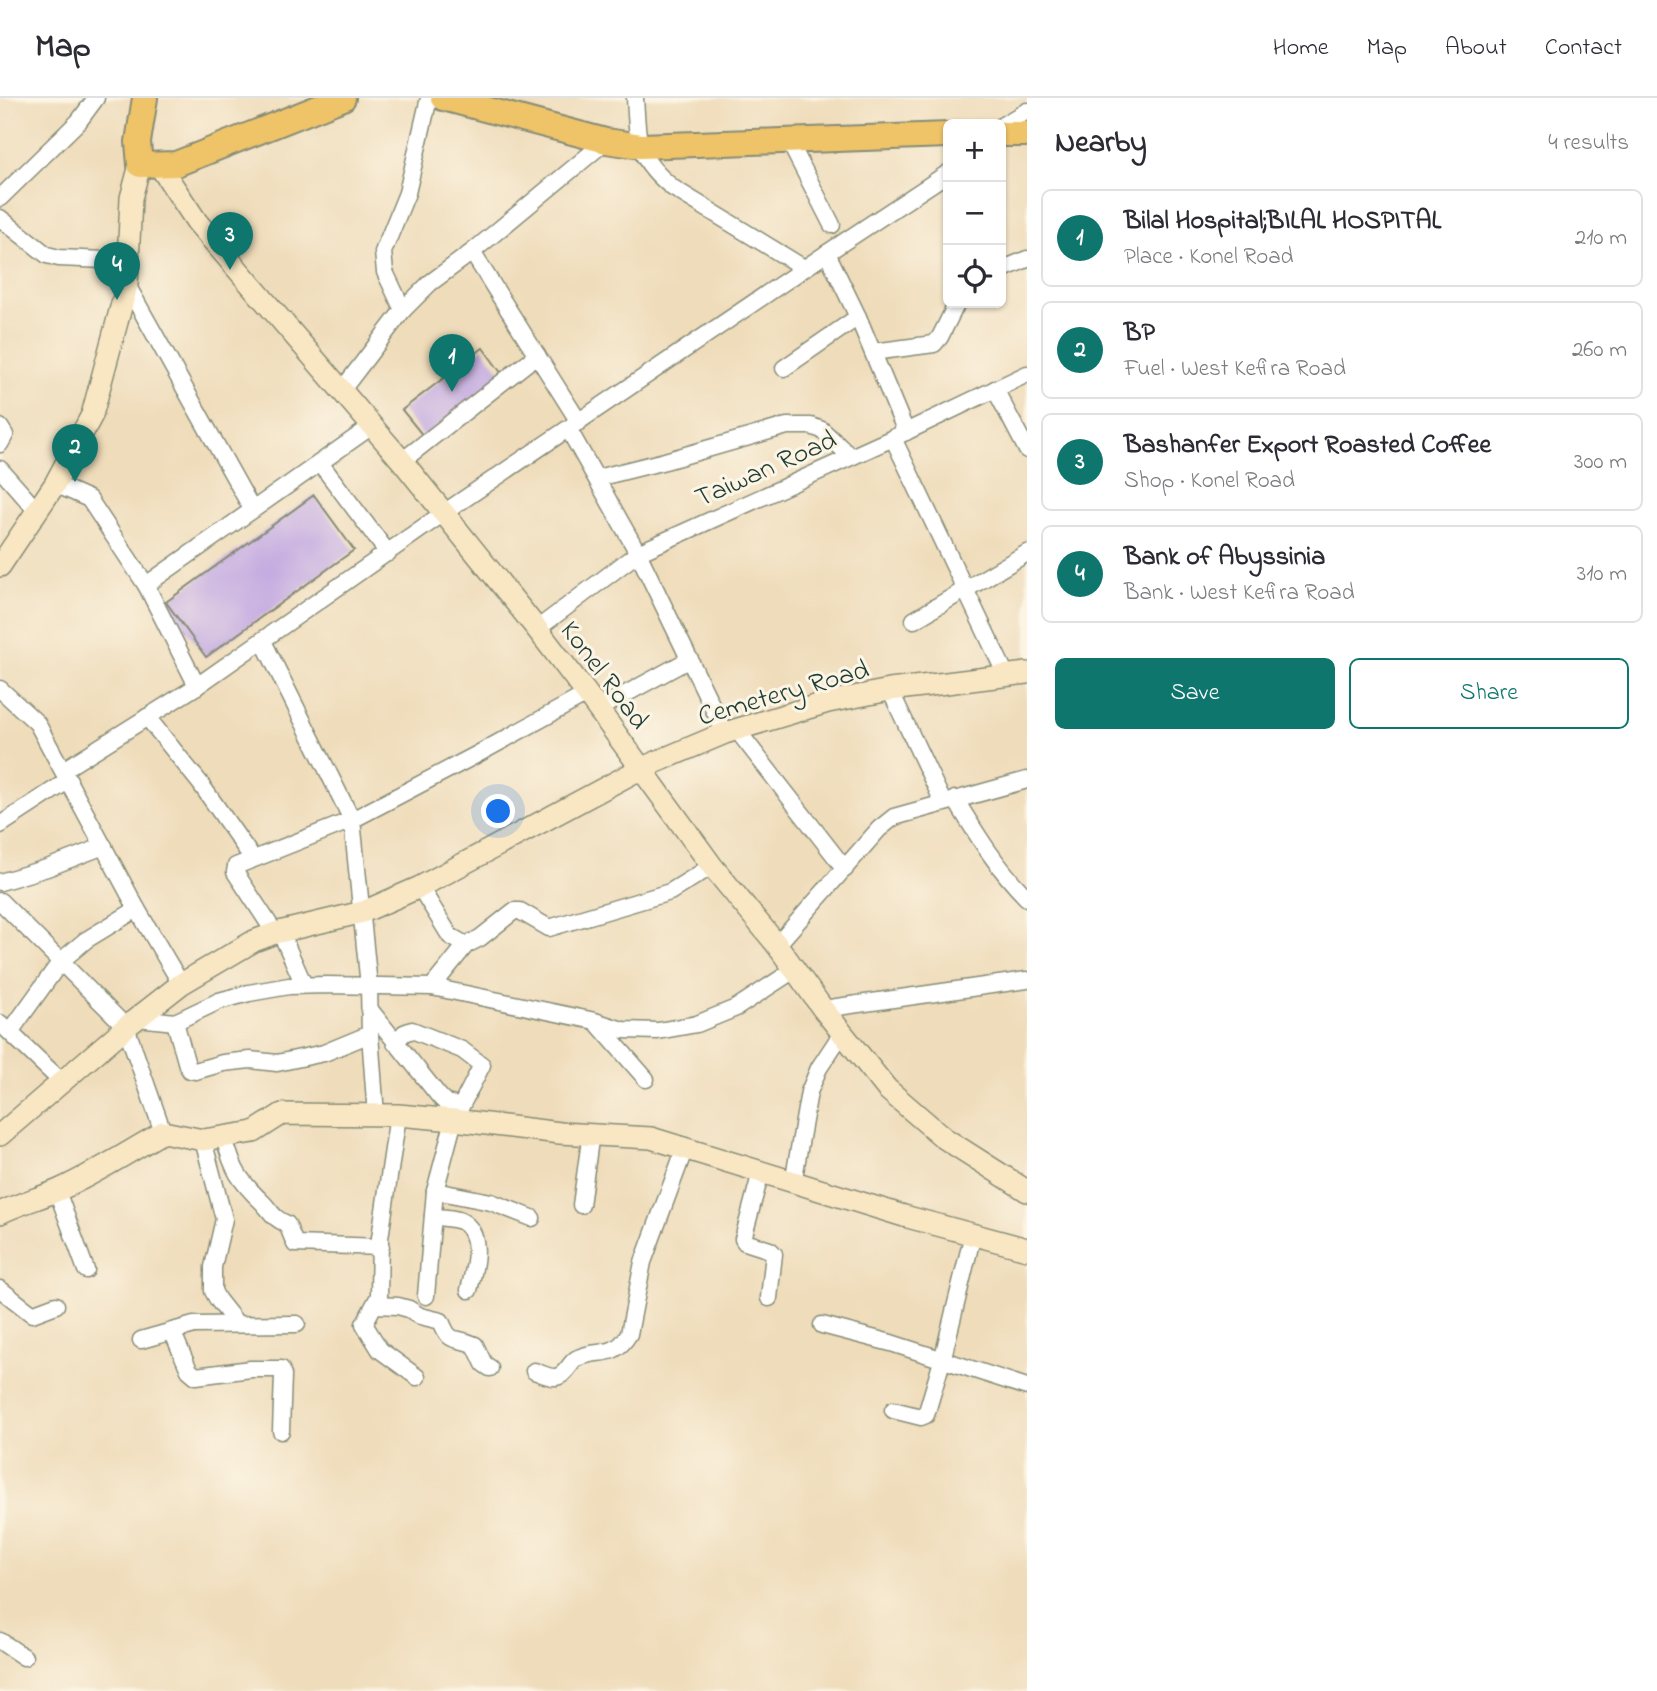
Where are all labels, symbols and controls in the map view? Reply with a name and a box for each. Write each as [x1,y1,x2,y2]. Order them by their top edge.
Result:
text: Map [35,24,91,72]
text: Home [1273,31,1329,66]
text: Map [1367,31,1407,66]
text: About [1445,31,1507,66]
text: Contact [1545,31,1622,66]
map controls [943,119,1006,308]
button: + [943,119,1006,182]
text: Nearby [1055,122,1147,166]
text: 4 results [1548,127,1629,160]
button: − [943,182,1006,245]
text: Bilal Hospital;BILAL HOSPITAL [1124,203,1441,241]
pin: 3 [207,212,253,270]
text: 1 [1076,222,1084,255]
text: 210 m [1575,222,1627,255]
text: Place · Konel Road [1124,241,1294,274]
pin: 4 [94,242,140,300]
button: locate [943,245,1006,308]
text: BP [1124,315,1155,353]
pin: 1 [429,334,475,392]
text: 2 [1074,334,1086,367]
text: 260 m [1572,334,1627,367]
text: Fuel · West Kefira Road [1124,353,1346,386]
street label: Taiwan Road [689,421,844,520]
pin: 2 [52,424,98,482]
text: Bashanfer Export Roasted Coffee [1124,427,1491,465]
text: 3 [1075,446,1085,479]
text: 300 m [1574,446,1627,479]
text: Shop · Konel Road [1124,465,1295,498]
text: Bank of Abyssinia [1124,539,1325,577]
text: 4 [1075,558,1085,591]
text: 310 m [1577,558,1627,591]
text: Bank · West Kefira Road [1124,577,1355,610]
street label: Konel Road [549,613,658,739]
street label: Cemetery Road [694,650,875,738]
button: Save [1055,658,1335,729]
button: Share [1349,658,1629,729]
your location [481,794,515,828]

